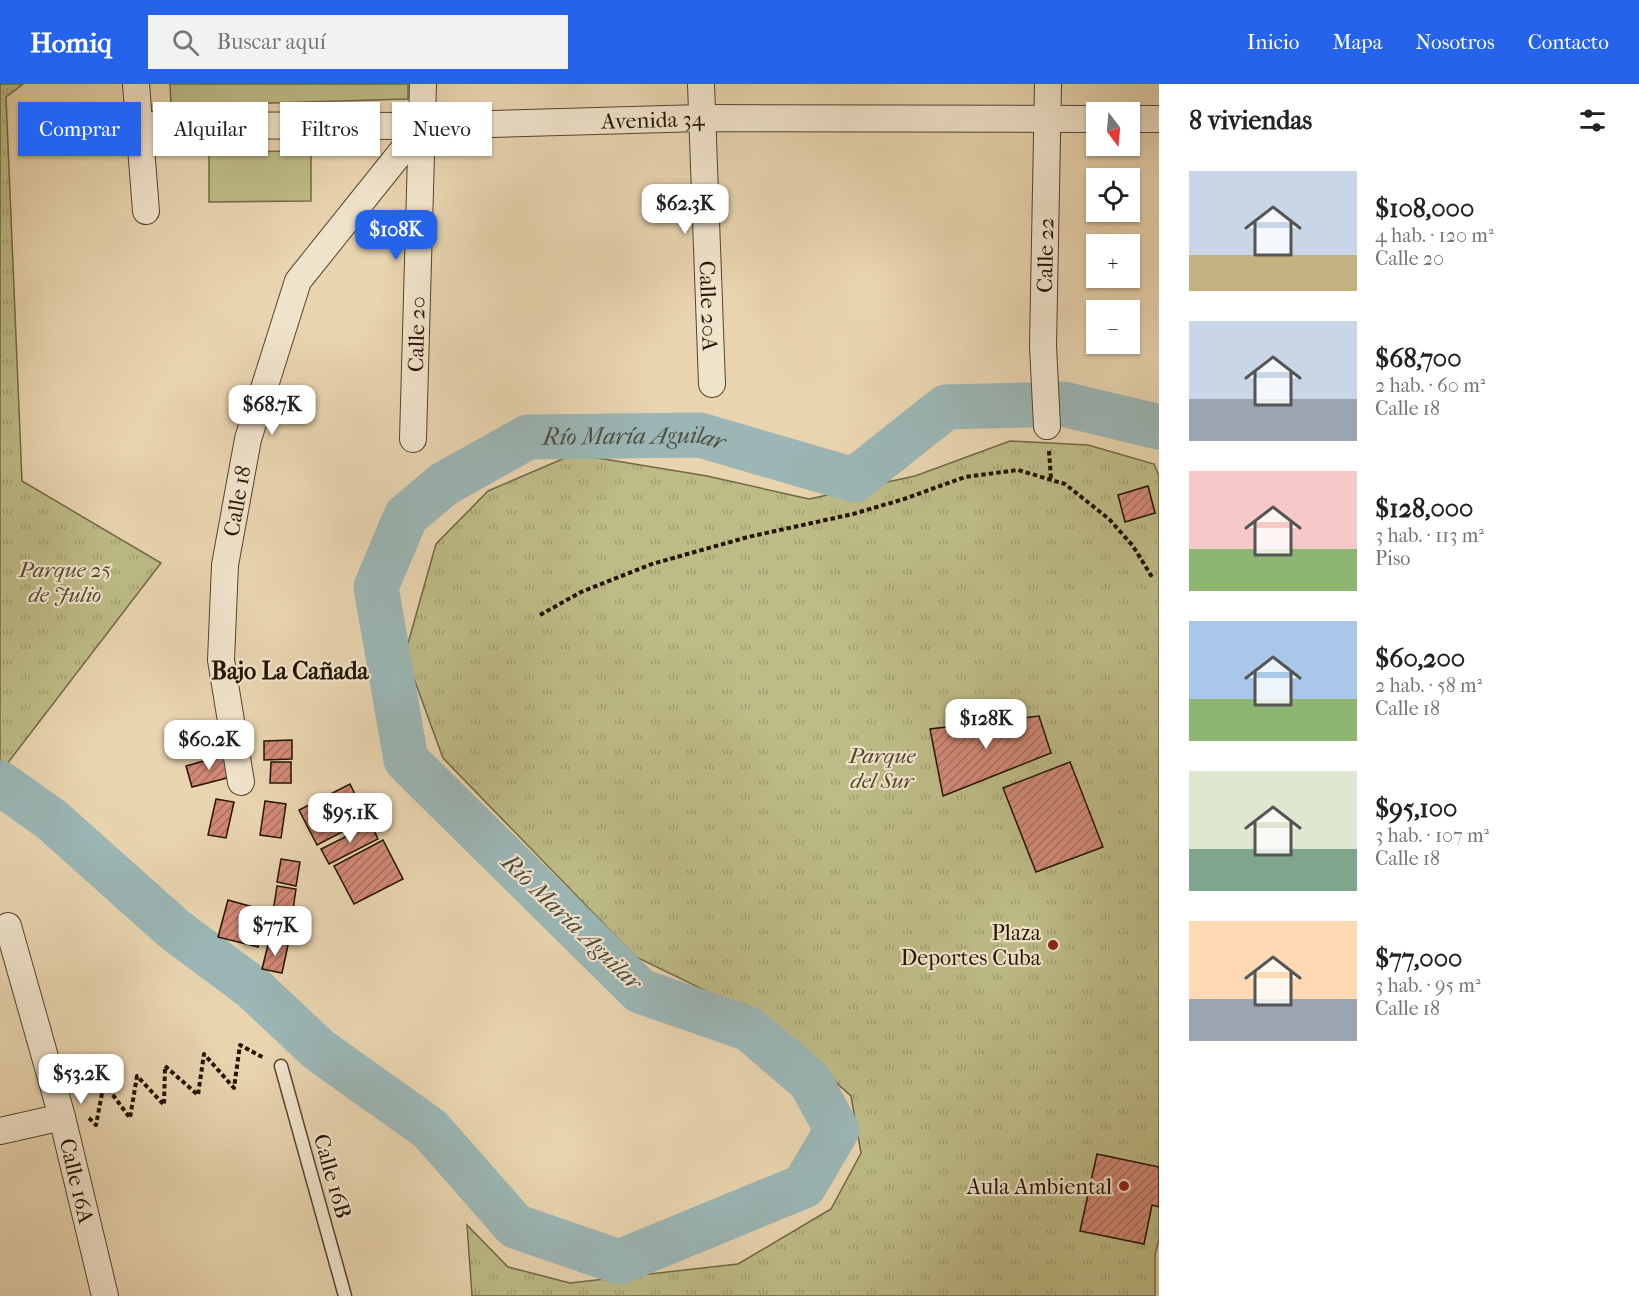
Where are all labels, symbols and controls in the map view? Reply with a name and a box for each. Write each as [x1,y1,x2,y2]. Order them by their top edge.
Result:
search box [148,15,568,69]
text: Homiq [30,26,112,59]
icon: search [169,26,202,59]
text: Buscar aquí [217,29,326,55]
text: Inicio [1247,30,1299,54]
text: Mapa [1332,30,1382,54]
text: Nosotros [1415,30,1495,54]
text: Contacto [1528,30,1609,54]
chip: Comprar [18,102,141,156]
chip: Alquilar [153,102,268,156]
chip: Filtros [280,102,380,156]
chip: Nuevo [392,102,492,156]
north arrow [1086,102,1140,156]
map controls [1086,102,1140,354]
icon: filters [1576,104,1609,137]
text: 8 viviendas [1189,105,1312,136]
street label: Avenida 34 [600,106,706,135]
button: locate [1086,168,1140,222]
pin: $62.3K [636,184,734,235]
text: $62.3K [656,192,714,215]
text: $108,000 [1375,193,1474,224]
icon: home [1237,195,1309,267]
pin: $108K [354,210,438,261]
street label: Calle 22 [1032,217,1059,293]
text: $108K [369,218,423,241]
text: 4 hab. · 120 m² [1375,224,1494,247]
button: + [1086,234,1140,288]
text: Calle 20 [1375,247,1444,270]
street label: Calle 20A [693,260,723,352]
street label: Calle 20 [403,296,431,372]
button: − [1086,300,1140,354]
text: $68,700 [1375,343,1462,374]
icon: home [1237,345,1309,417]
text: 2 hab. · 60 m² [1375,374,1485,397]
pin: $68.7K [223,385,321,436]
text: $68.7K [243,393,301,416]
text: Calle 18 [1375,397,1440,420]
water label: Río María Aguilar [540,421,731,456]
street label: Calle 18 [218,463,257,538]
text: $128,000 [1375,493,1473,524]
icon: home [1237,495,1309,567]
text: 3 hab. · 113 m² [1375,524,1484,547]
text: Piso [1375,547,1411,570]
park label: Parque 25 de Julio [18,557,111,608]
text: $60,200 [1375,643,1465,674]
icon: home [1237,645,1309,717]
district label: Bajo La Cañada [211,657,370,685]
text: 2 hab. · 58 m² [1375,674,1482,697]
text: Calle 18 [1375,697,1440,720]
pin: $128K [944,699,1028,750]
text: $128K [959,707,1013,730]
pin: $60.2K [160,720,258,771]
text: $60.2K [178,728,240,751]
park label: Parque del Sur [848,743,917,794]
pin: $95.1K [301,793,399,844]
text: $95,100 [1375,793,1457,824]
icon: home [1237,795,1309,867]
text: $95.1K [322,801,378,824]
text: 3 hab. · 107 m² [1375,824,1489,847]
water label: Río María Aguilar [495,847,649,997]
text: Calle 18 [1375,847,1440,870]
pin: $77K [239,906,311,957]
text: $77K [253,914,297,937]
place label: Plaza Deportes Cuba [900,920,1042,971]
marker: Plaza Deportes Cuba [1046,938,1060,952]
text: $77,000 [1375,943,1462,974]
icon: home [1237,945,1309,1017]
text: 3 hab. · 95 m² [1375,974,1481,997]
text: Calle 18 [1375,997,1440,1020]
pin: $53.2K [32,1054,130,1105]
text: $53.2K [53,1062,109,1085]
street label: Calle 16B [308,1131,356,1221]
street label: Calle 16A [54,1136,99,1227]
place label: Aula Ambiental [966,1174,1112,1200]
marker: Aula Ambiental [1117,1179,1131,1193]

